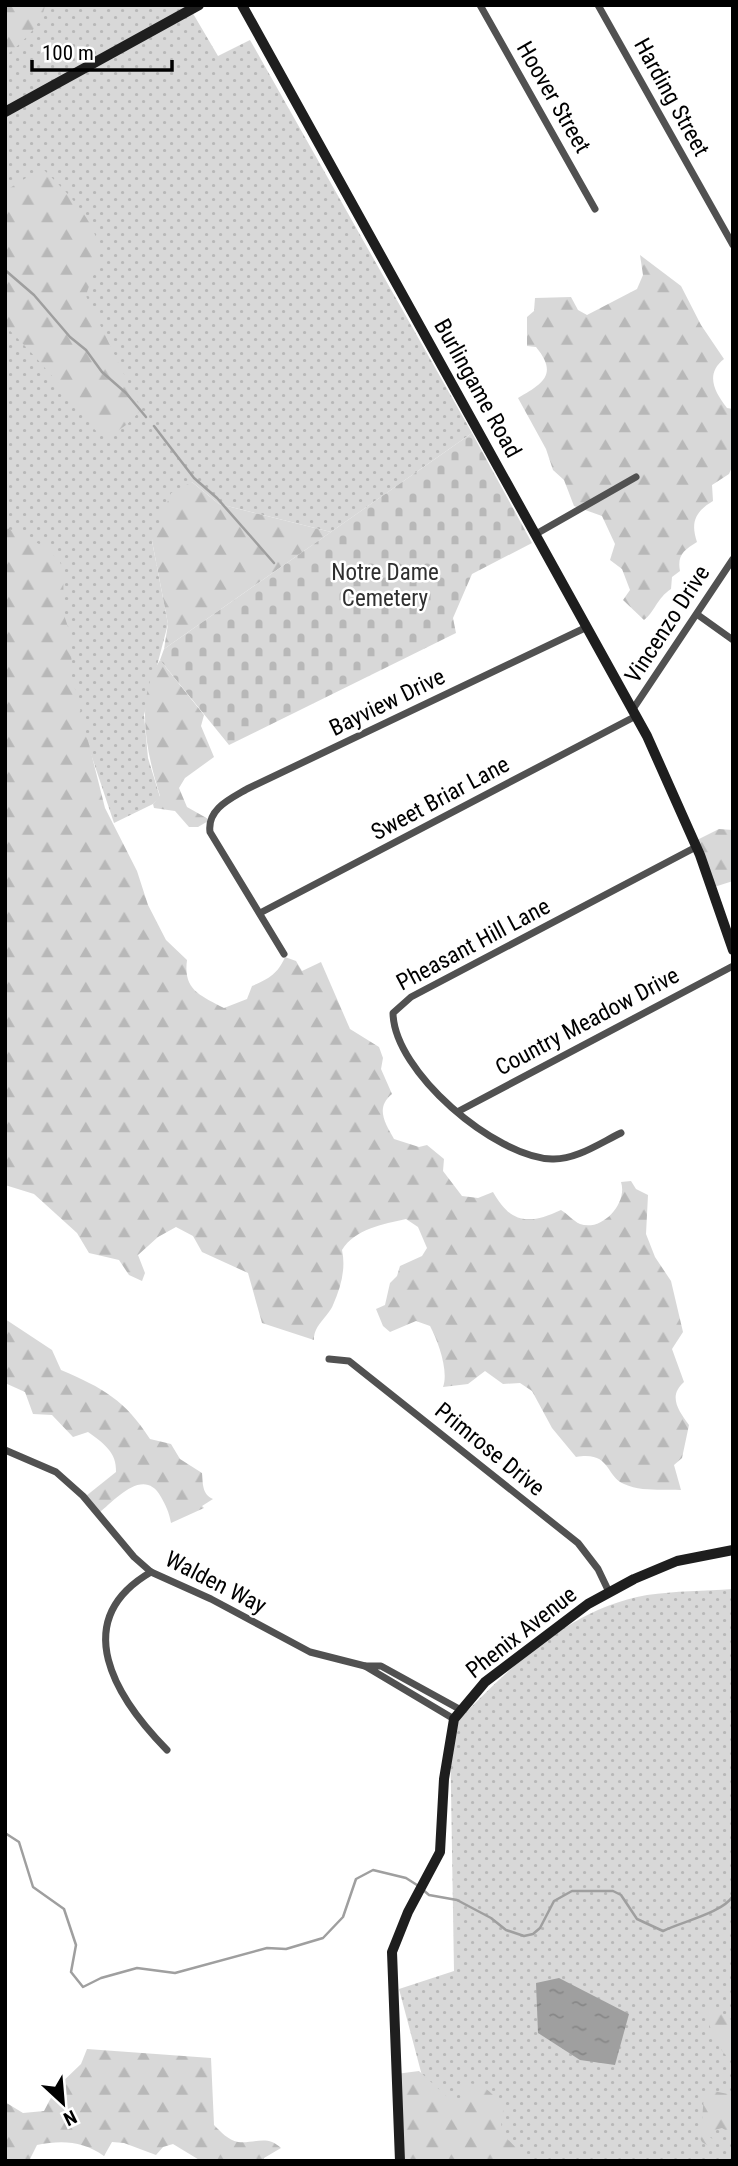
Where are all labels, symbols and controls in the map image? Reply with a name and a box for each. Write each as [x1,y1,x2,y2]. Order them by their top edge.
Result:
scale bar [32,28,172,72]
street label: Harding Street [628,34,715,161]
street label: Hoover Street [511,37,596,158]
text: 100 m [42,41,94,65]
street label: Burlingame Road [428,314,527,462]
park label: Notre Dame Cemetery [331,559,439,612]
street label: Vincenzo Drive [619,561,715,688]
street label: Bayview Drive [325,663,449,742]
street label: Sweet Briar Lane [367,751,514,846]
street label: Pheasant Hill Lane [392,893,554,996]
street label: Country Meadow Drive [491,962,684,1081]
street label: Primrose Drive [429,1397,550,1502]
street label: Walden Way [161,1546,271,1620]
street label: Phenix Avenue [461,1581,582,1684]
north arrow [28,2068,98,2138]
text: N [60,2105,81,2131]

